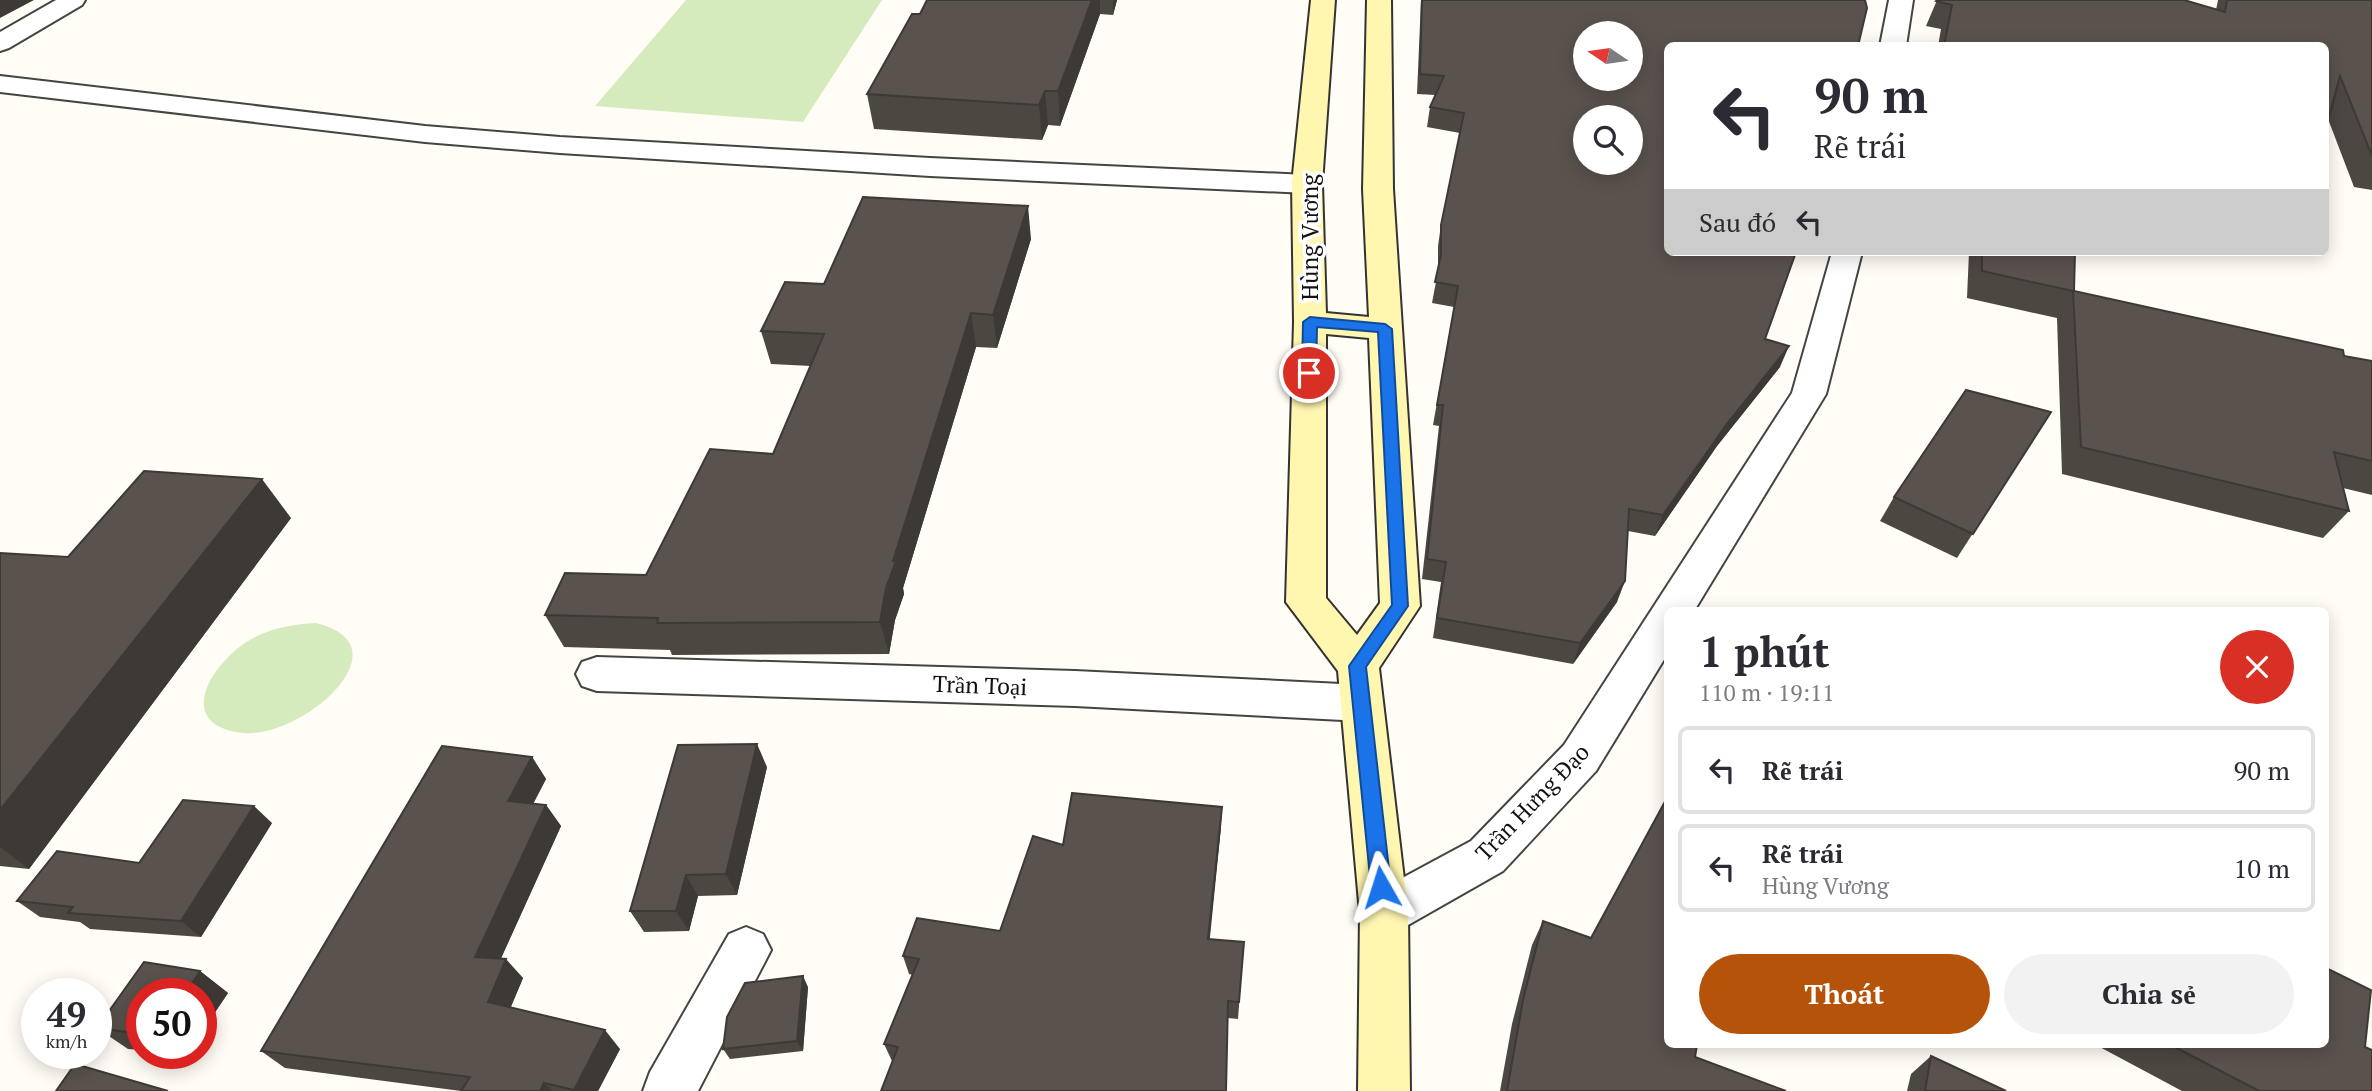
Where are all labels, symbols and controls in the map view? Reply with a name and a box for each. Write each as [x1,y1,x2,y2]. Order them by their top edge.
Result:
north arrow [1573,21,1643,91]
map controls [1573,21,1643,175]
text: 90 m [1814,62,1928,127]
icon: left [1699,70,1790,161]
button: search [1573,105,1643,175]
text: Rẽ trái [1814,125,1906,167]
street label: Hùng Vương [1294,173,1325,300]
icon: left [1790,203,1828,241]
text: Sau đó [1699,205,1776,239]
pin [1279,343,1339,403]
icon: arrive [1290,354,1328,392]
text: 1 phút [1699,623,1829,679]
button: close [2220,630,2294,704]
street label: Trần Toại [932,668,1028,702]
text: 110 m · 19:11 [1699,677,1834,708]
street label: Trần Hưng Đạo [1468,737,1596,867]
icon: left [1703,751,1741,789]
text: Rẽ trái [1762,753,1843,787]
text: 90 m [2234,753,2290,787]
text: Rẽ trái [1762,836,1843,870]
icon: left [1703,849,1741,887]
position arrow [1344,850,1418,924]
text: 10 m [2234,851,2290,885]
text: Hùng Vương [1762,870,1889,901]
button: Thoát [1699,954,1990,1034]
button: Chia sẻ [2004,954,2294,1034]
speed limit sign: 50 [126,978,217,1069]
text: 49 [47,991,86,1037]
text: km/h [46,1029,87,1053]

